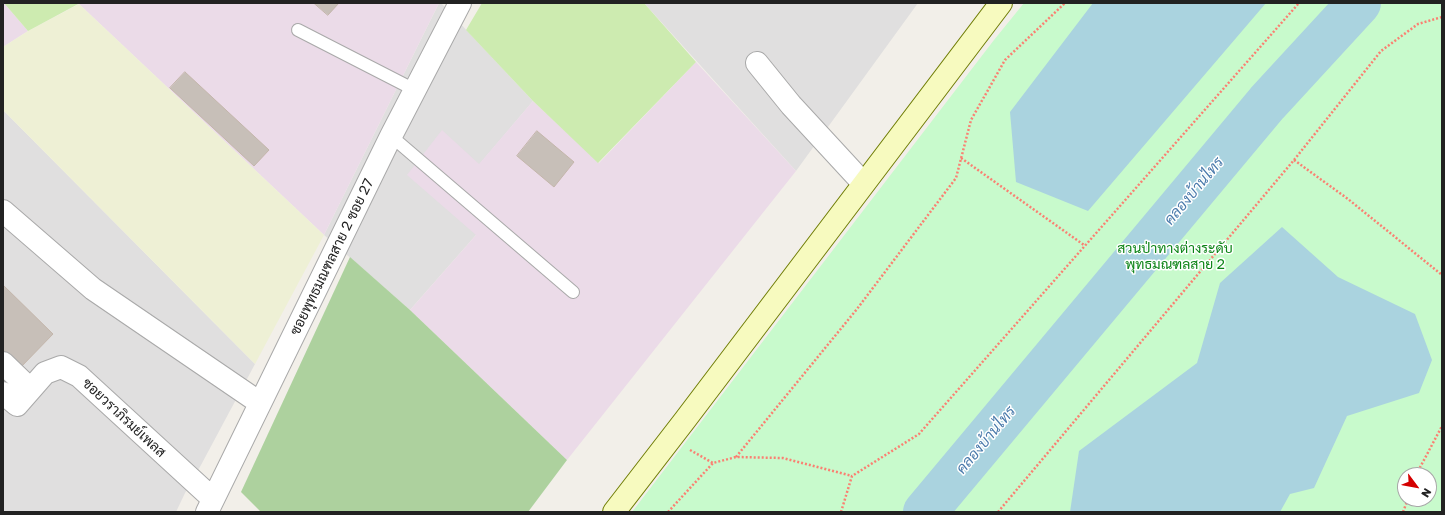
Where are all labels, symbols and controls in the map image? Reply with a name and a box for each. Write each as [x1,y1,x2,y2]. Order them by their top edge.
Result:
water label: คลองบ้านไทร [1160,153,1228,229]
street label: ซอยพุทธมณฑลสาย 2 ซอย 27 [287,176,377,338]
park label: สวนป่าทางต่างระดับ พุทธมณฑลสาย 2 [1117,241,1233,274]
street label: ซอยวราภิรมย์เพลส [79,375,169,461]
water label: คลองบ้านไทร [952,402,1020,478]
north arrow [1397,467,1437,507]
text: N [1419,486,1434,500]

